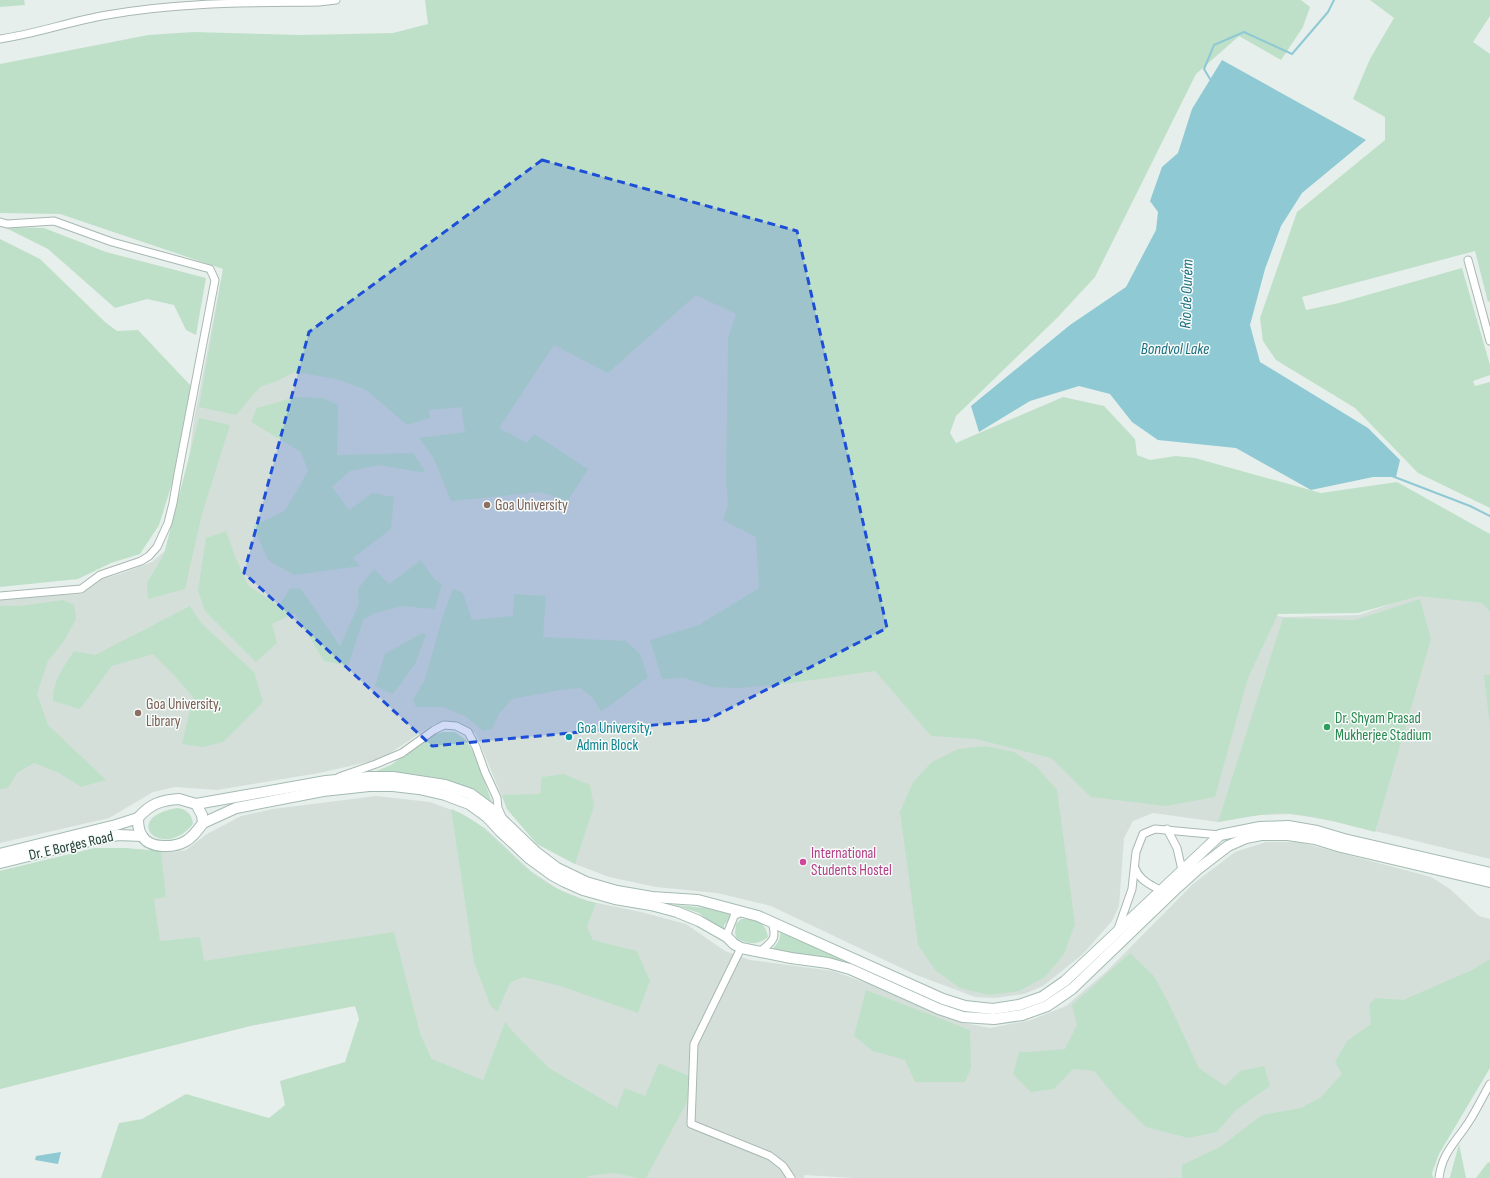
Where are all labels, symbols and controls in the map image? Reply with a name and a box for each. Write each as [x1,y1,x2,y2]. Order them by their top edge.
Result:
water label: Rio de Ourém [1176,259,1198,329]
water label: Bondvol Lake [1141,340,1209,359]
place label: Goa University [495,496,568,515]
marker: Goa University [482,500,492,510]
place label: Goa University, Library [146,695,221,731]
marker: Goa University, Library [133,708,143,718]
place label: Dr. Shyam Prasad Mukherjee Stadium [1335,709,1431,745]
place label: Goa University, Admin Block [576,719,652,755]
marker: Dr. Shyam Prasad Mukherjee Stadium [1322,722,1332,732]
marker: Goa University, Admin Block [564,732,574,742]
street label: Dr. E Borges Road [27,827,115,865]
place label: International Students Hostel [811,844,892,880]
marker: International Students Hostel [798,857,808,867]

